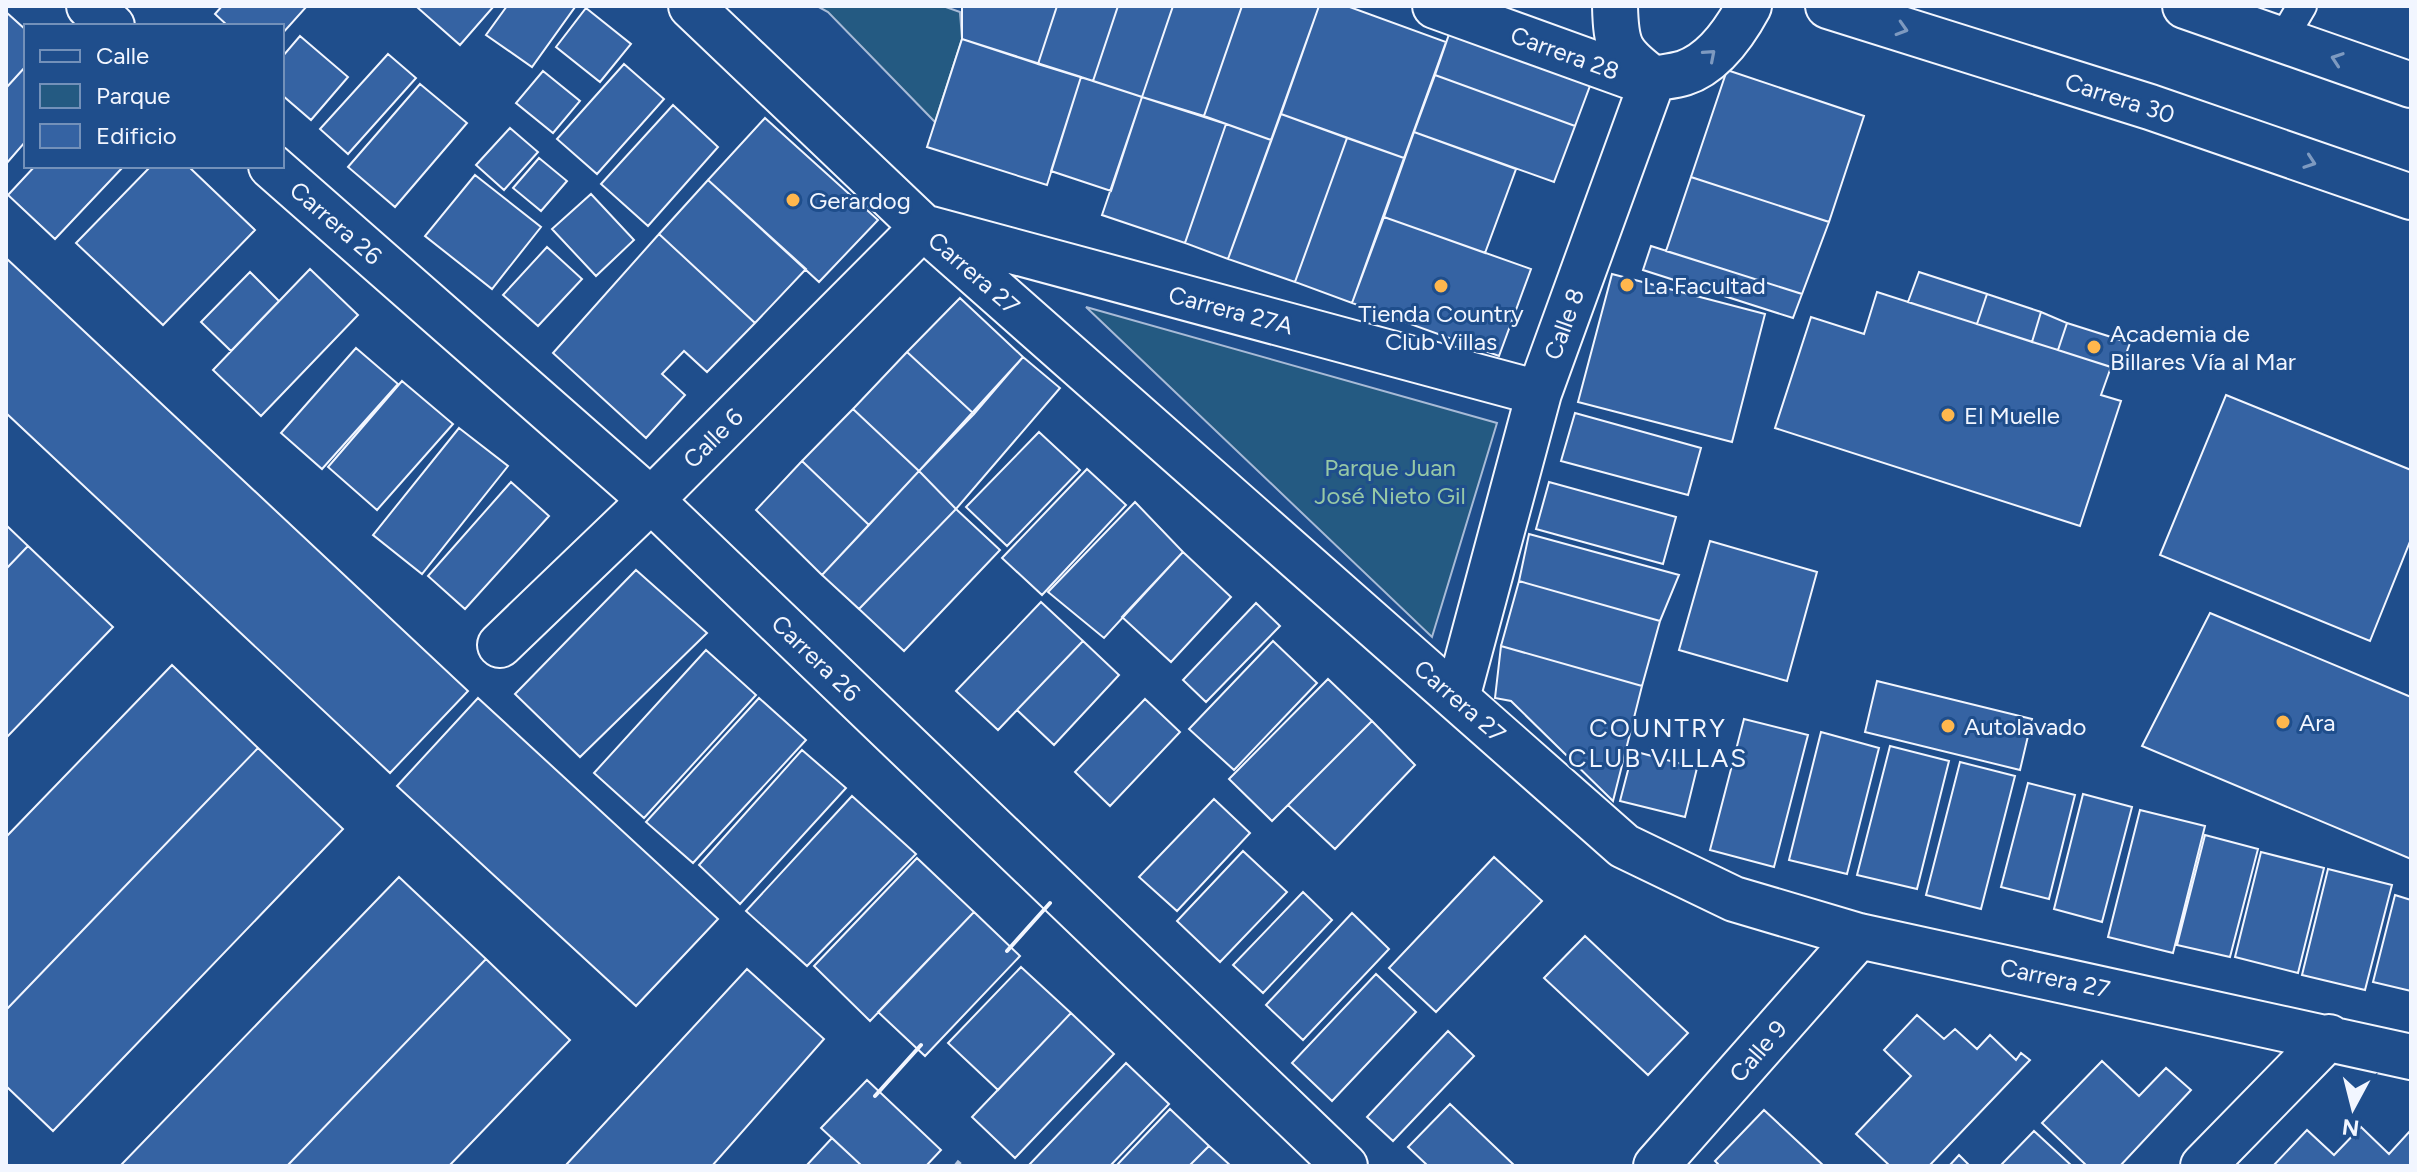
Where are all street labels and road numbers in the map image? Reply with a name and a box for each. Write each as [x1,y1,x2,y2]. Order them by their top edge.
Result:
street label: Carrera 28 [1507,20,1623,86]
street label: Carrera 30 [2062,67,2178,129]
street label: Carrera 26 [284,175,388,271]
street label: Carrera 27 [922,225,1026,321]
street label: Carrera 27A [1166,279,1297,341]
street label: Calle 8 [1538,284,1590,364]
street label: Calle 6 [677,402,749,474]
street label: Carrera 26 [766,609,866,707]
street label: Carrera 27 [1408,653,1512,749]
street label: Carrera 27 [1997,952,2113,1004]
street label: Calle 9 [1723,1014,1793,1088]

